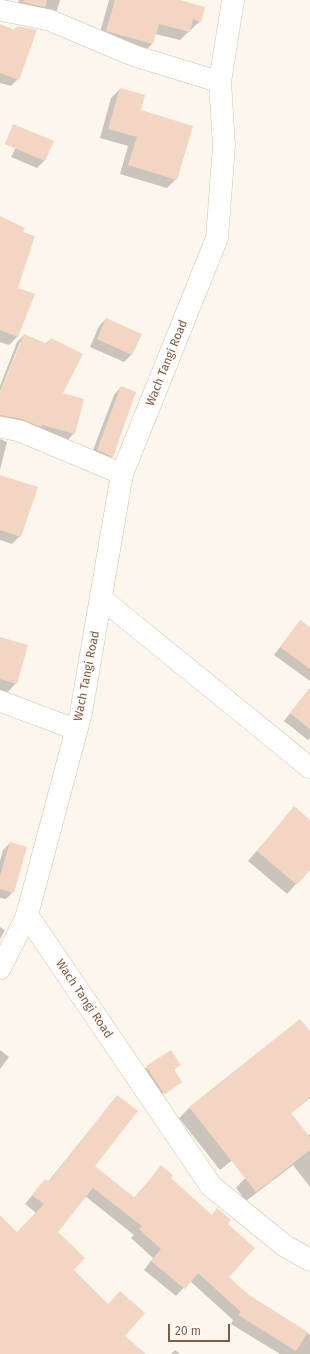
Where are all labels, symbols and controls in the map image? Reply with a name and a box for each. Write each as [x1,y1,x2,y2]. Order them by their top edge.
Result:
street label: Wach Tangi Road [143,318,191,408]
street label: Wach Tangi Road [71,630,103,722]
street label: Wach Tangi Road [52,957,116,1041]
scale bar [170,1316,232,1342]
text: 20 m [175,1324,201,1338]

